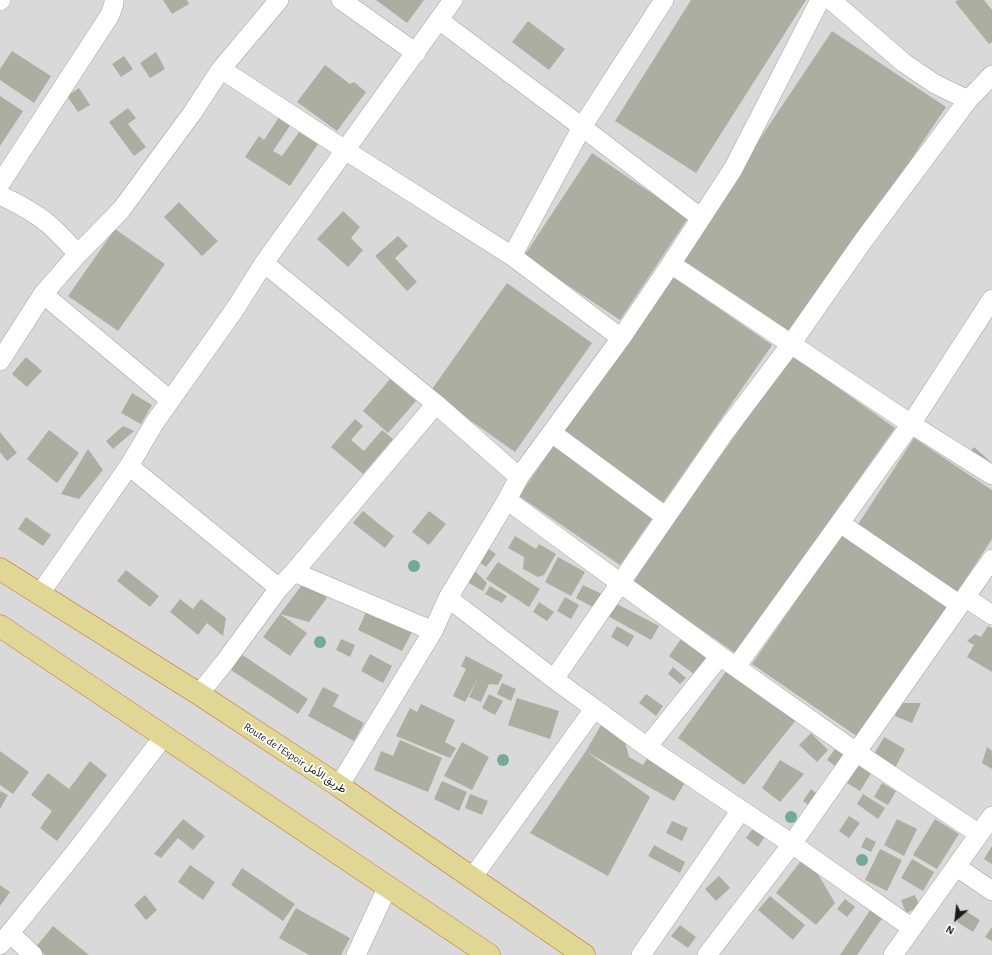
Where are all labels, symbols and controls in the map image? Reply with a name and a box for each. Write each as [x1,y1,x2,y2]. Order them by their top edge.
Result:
street label: Route de l’Espoir طريق الأمل [241,720,349,796]
north arrow [936,899,976,939]
text: N [944,923,956,937]

